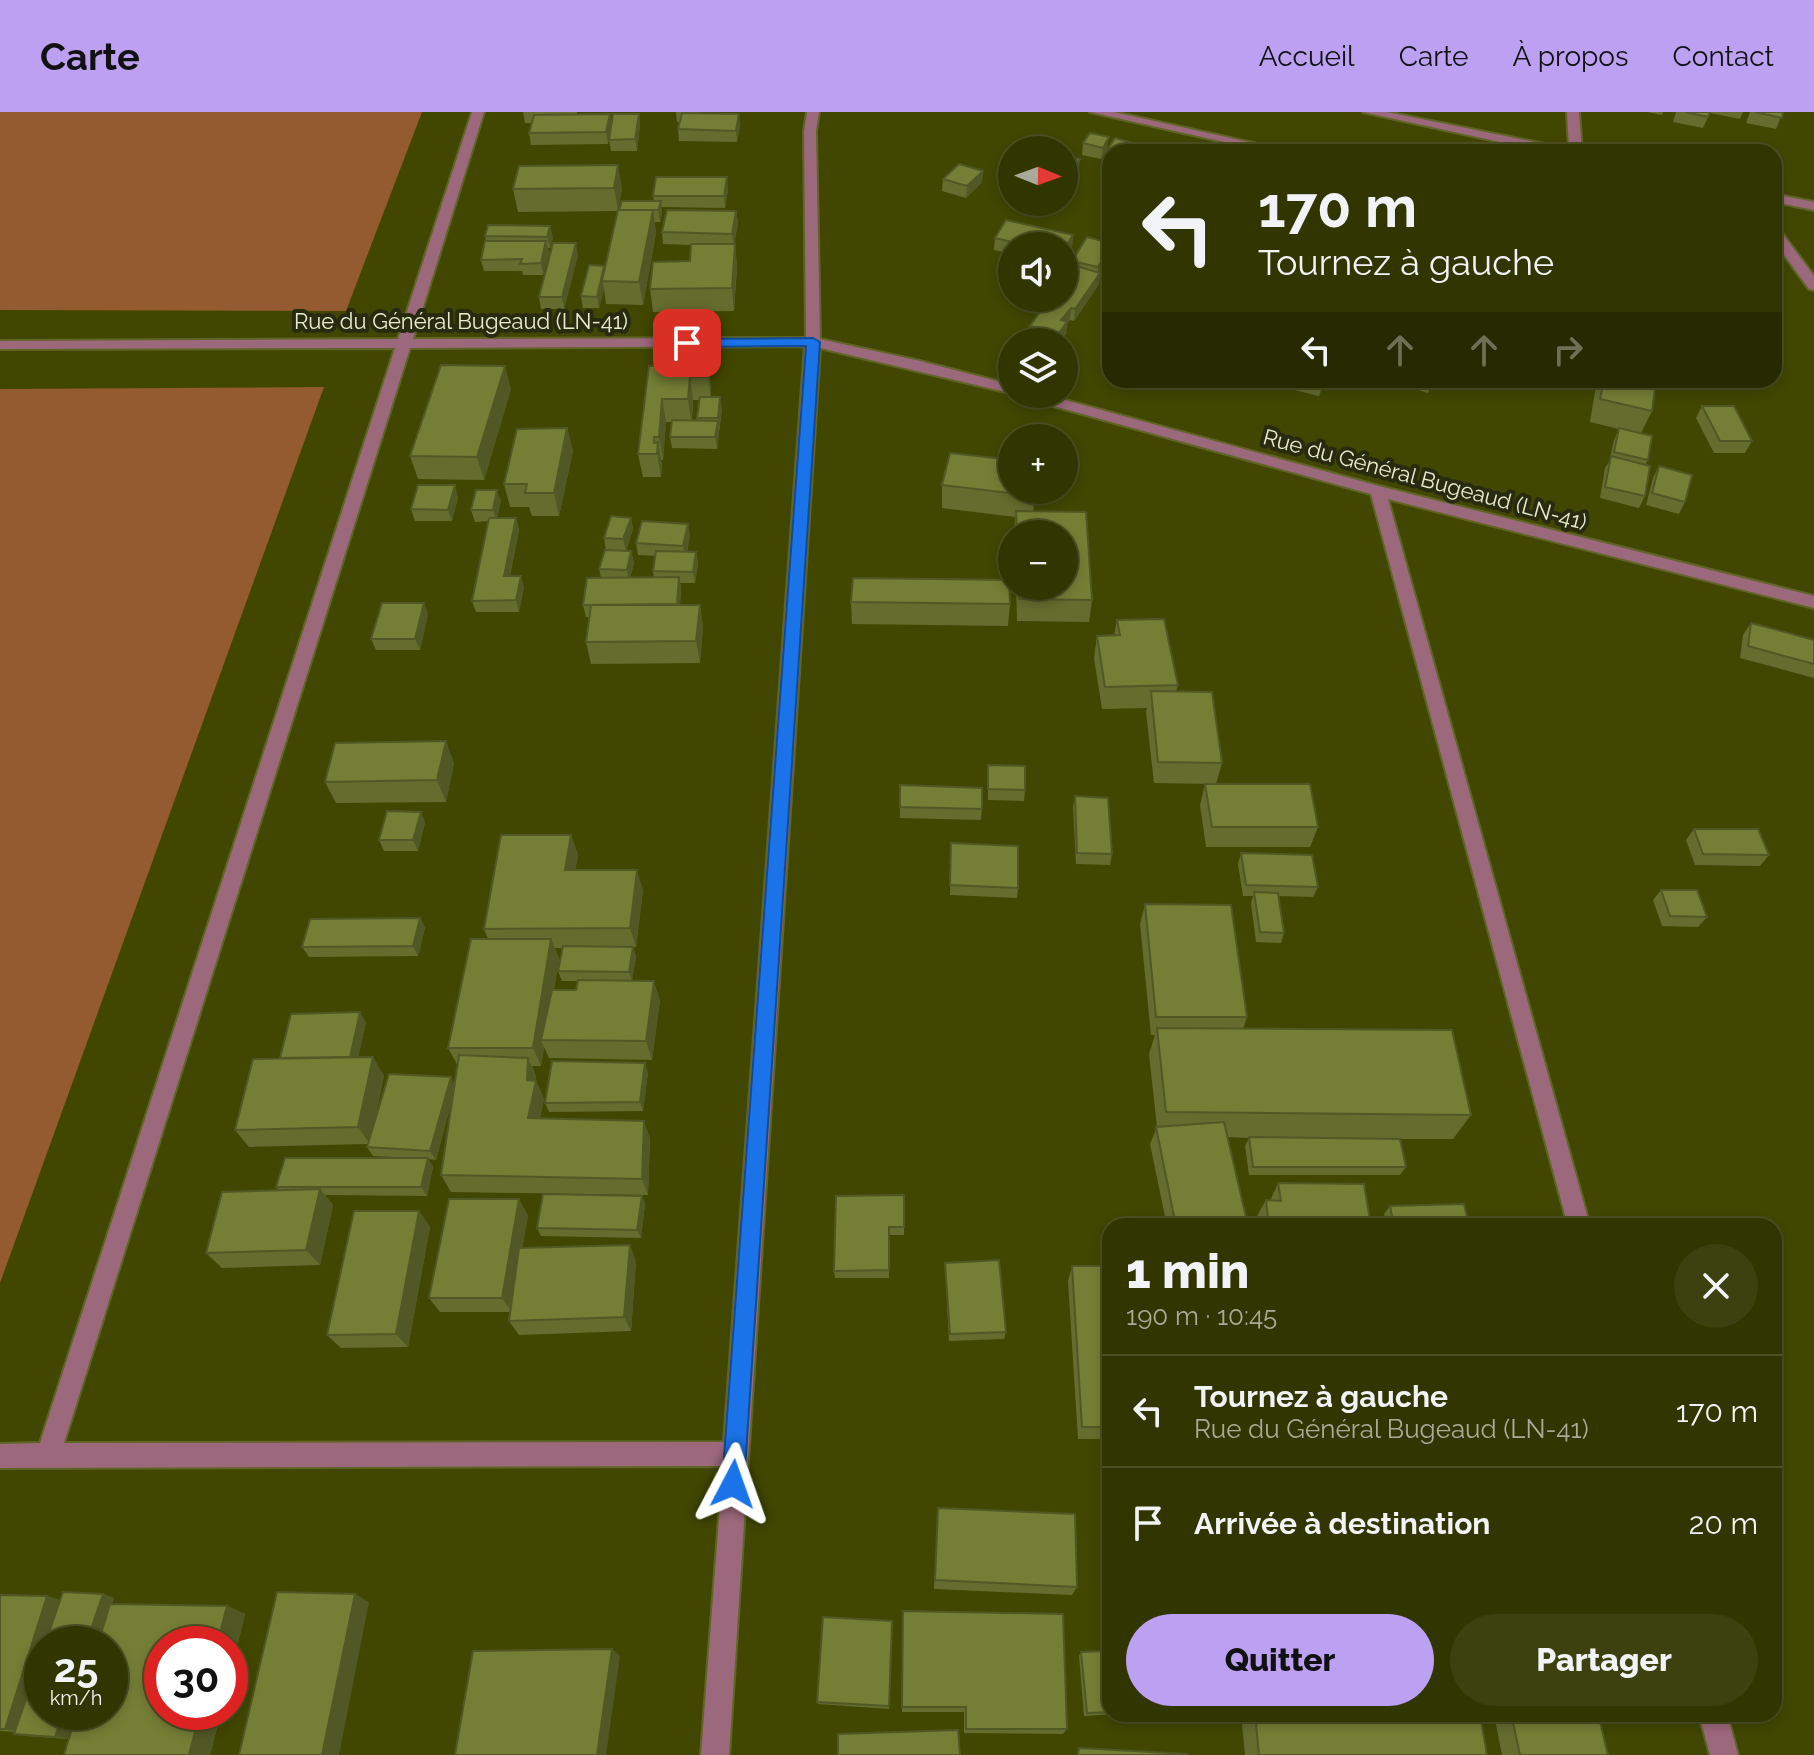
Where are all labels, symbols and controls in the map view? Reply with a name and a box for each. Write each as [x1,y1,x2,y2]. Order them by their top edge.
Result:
text: Carte [40,34,140,79]
text: Accueil [1259,40,1355,73]
text: Carte [1399,40,1469,73]
text: À propos [1513,40,1629,73]
text: Contact [1673,40,1774,73]
north arrow [998,136,1078,216]
map controls [998,136,1078,600]
text: 170 m [1258,174,1417,240]
icon: left [1126,176,1230,280]
button: sound [998,232,1078,312]
text: Tournez à gauche [1258,241,1554,283]
street label: Rue du Général Bugeaud (LN-41) [294,308,628,334]
pin [653,309,721,377]
icon: arrive [665,321,709,365]
button: layers [998,328,1078,408]
icon: left [1294,328,1338,372]
icon: ahead [1378,328,1422,372]
icon: ahead [1462,328,1506,372]
icon: right [1546,328,1590,372]
street label: Rue du Général Bugeaud (LN-41) [1260,423,1590,535]
button: + [998,424,1078,504]
button: − [998,520,1078,600]
text: 1 min [1126,1243,1249,1299]
button: close [1674,1244,1758,1328]
text: 190 m · 10:45 [1126,1301,1277,1331]
text: Tournez à gauche [1194,1379,1448,1414]
icon: left [1126,1389,1170,1433]
text: 170 m [1676,1394,1758,1429]
text: Rue du Général Bugeaud (LN-41) [1194,1414,1589,1444]
position arrow [691,1442,775,1526]
icon: arrive [1126,1501,1170,1545]
text: Arrivée à destination [1194,1506,1490,1541]
text: 20 m [1689,1506,1758,1541]
button: Quitter [1126,1614,1434,1706]
button: Partager [1450,1614,1758,1706]
speed limit sign: 30 [144,1626,248,1730]
text: 25 [54,1644,98,1691]
text: km/h [50,1686,102,1710]

